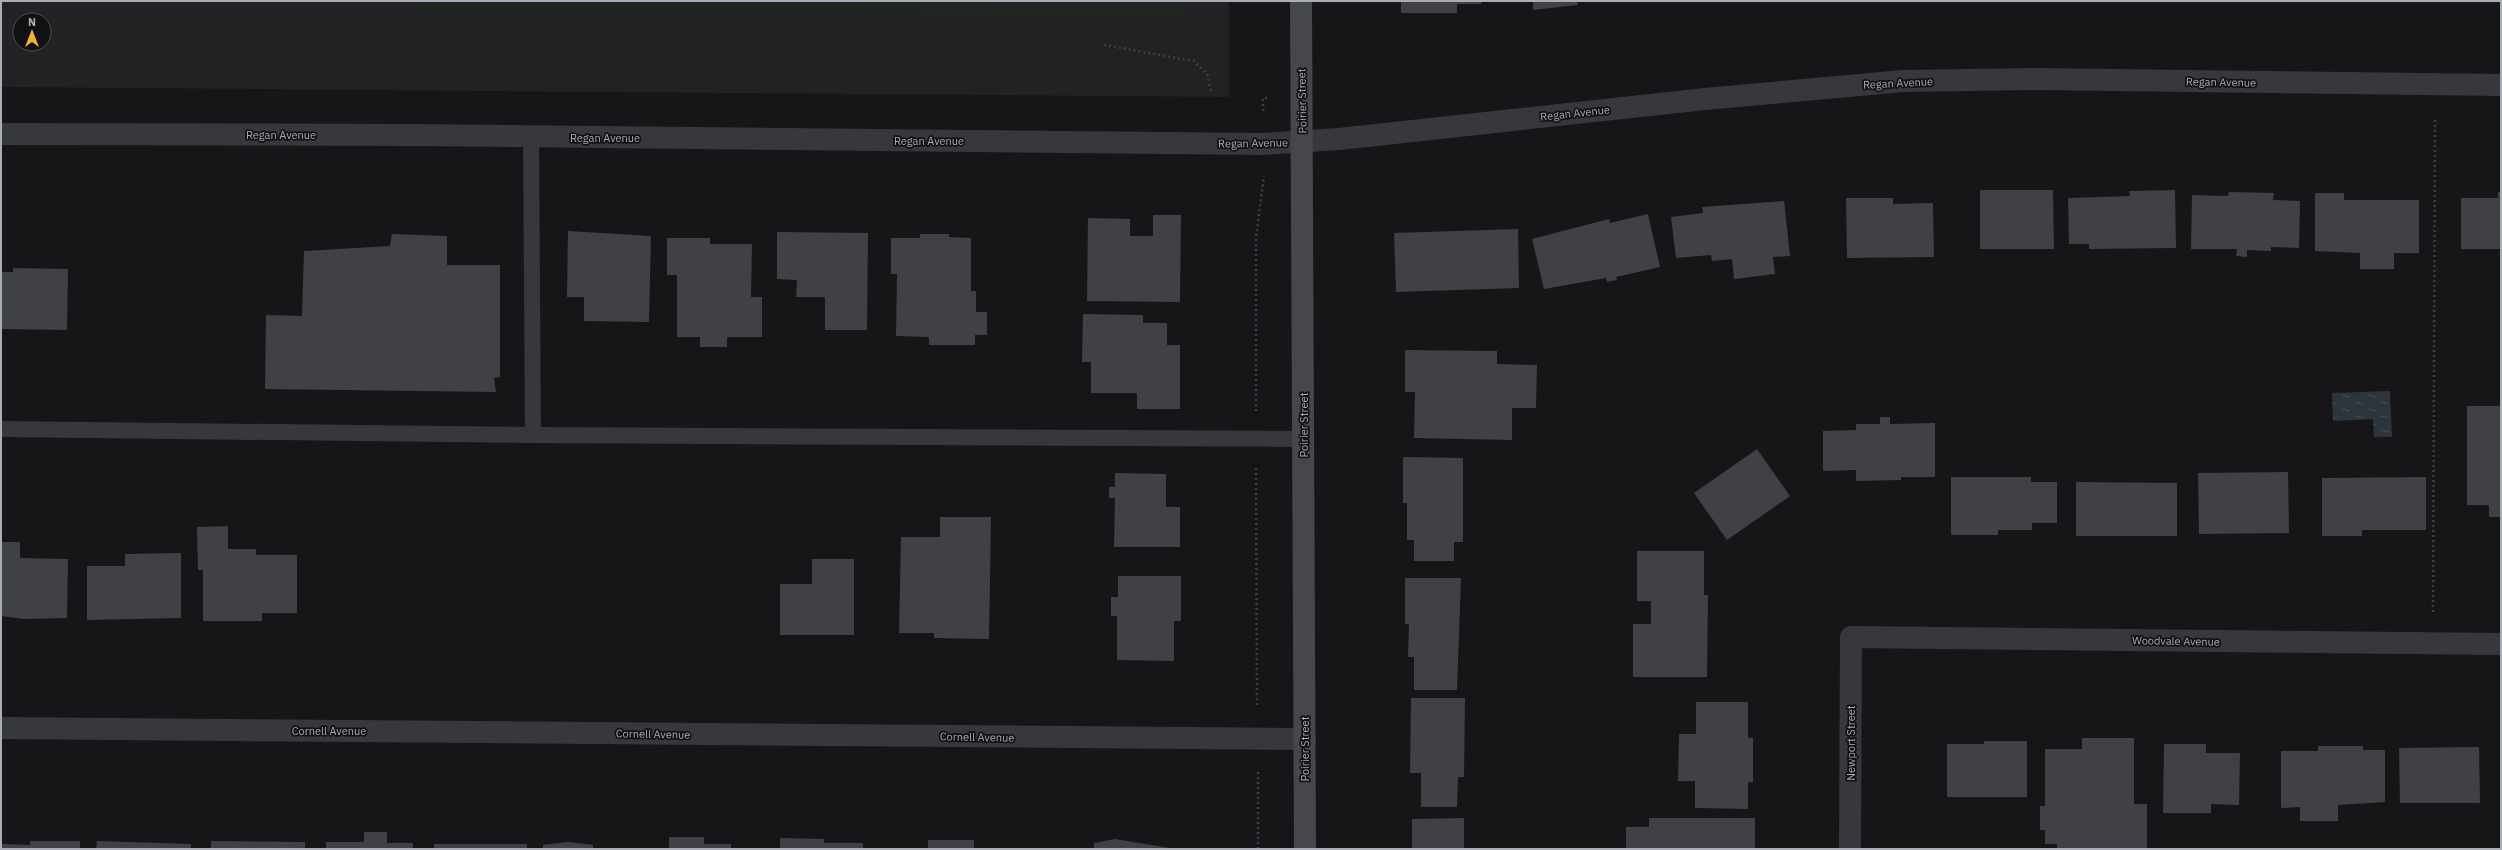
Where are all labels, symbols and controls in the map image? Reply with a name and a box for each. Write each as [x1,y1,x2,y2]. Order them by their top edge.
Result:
north arrow [12,12,52,52]
text: N [28,15,36,29]
street label: Poirier Street [1294,68,1310,134]
street label: Regan Avenue [1863,74,1933,92]
street label: Regan Avenue [2186,74,2256,90]
street label: Regan Avenue [1539,102,1611,124]
street label: Regan Avenue [246,128,316,142]
street label: Regan Avenue [570,131,640,145]
street label: Regan Avenue [894,134,964,148]
street label: Regan Avenue [1218,135,1288,151]
street label: Poirier Street [1297,392,1311,458]
street label: Woodvale Avenue [2132,633,2220,649]
street label: Newport Street [1844,705,1858,781]
street label: Poirier Street [1298,716,1312,782]
street label: Cornell Avenue [292,724,366,738]
street label: Cornell Avenue [616,726,690,742]
street label: Cornell Avenue [940,729,1014,745]

